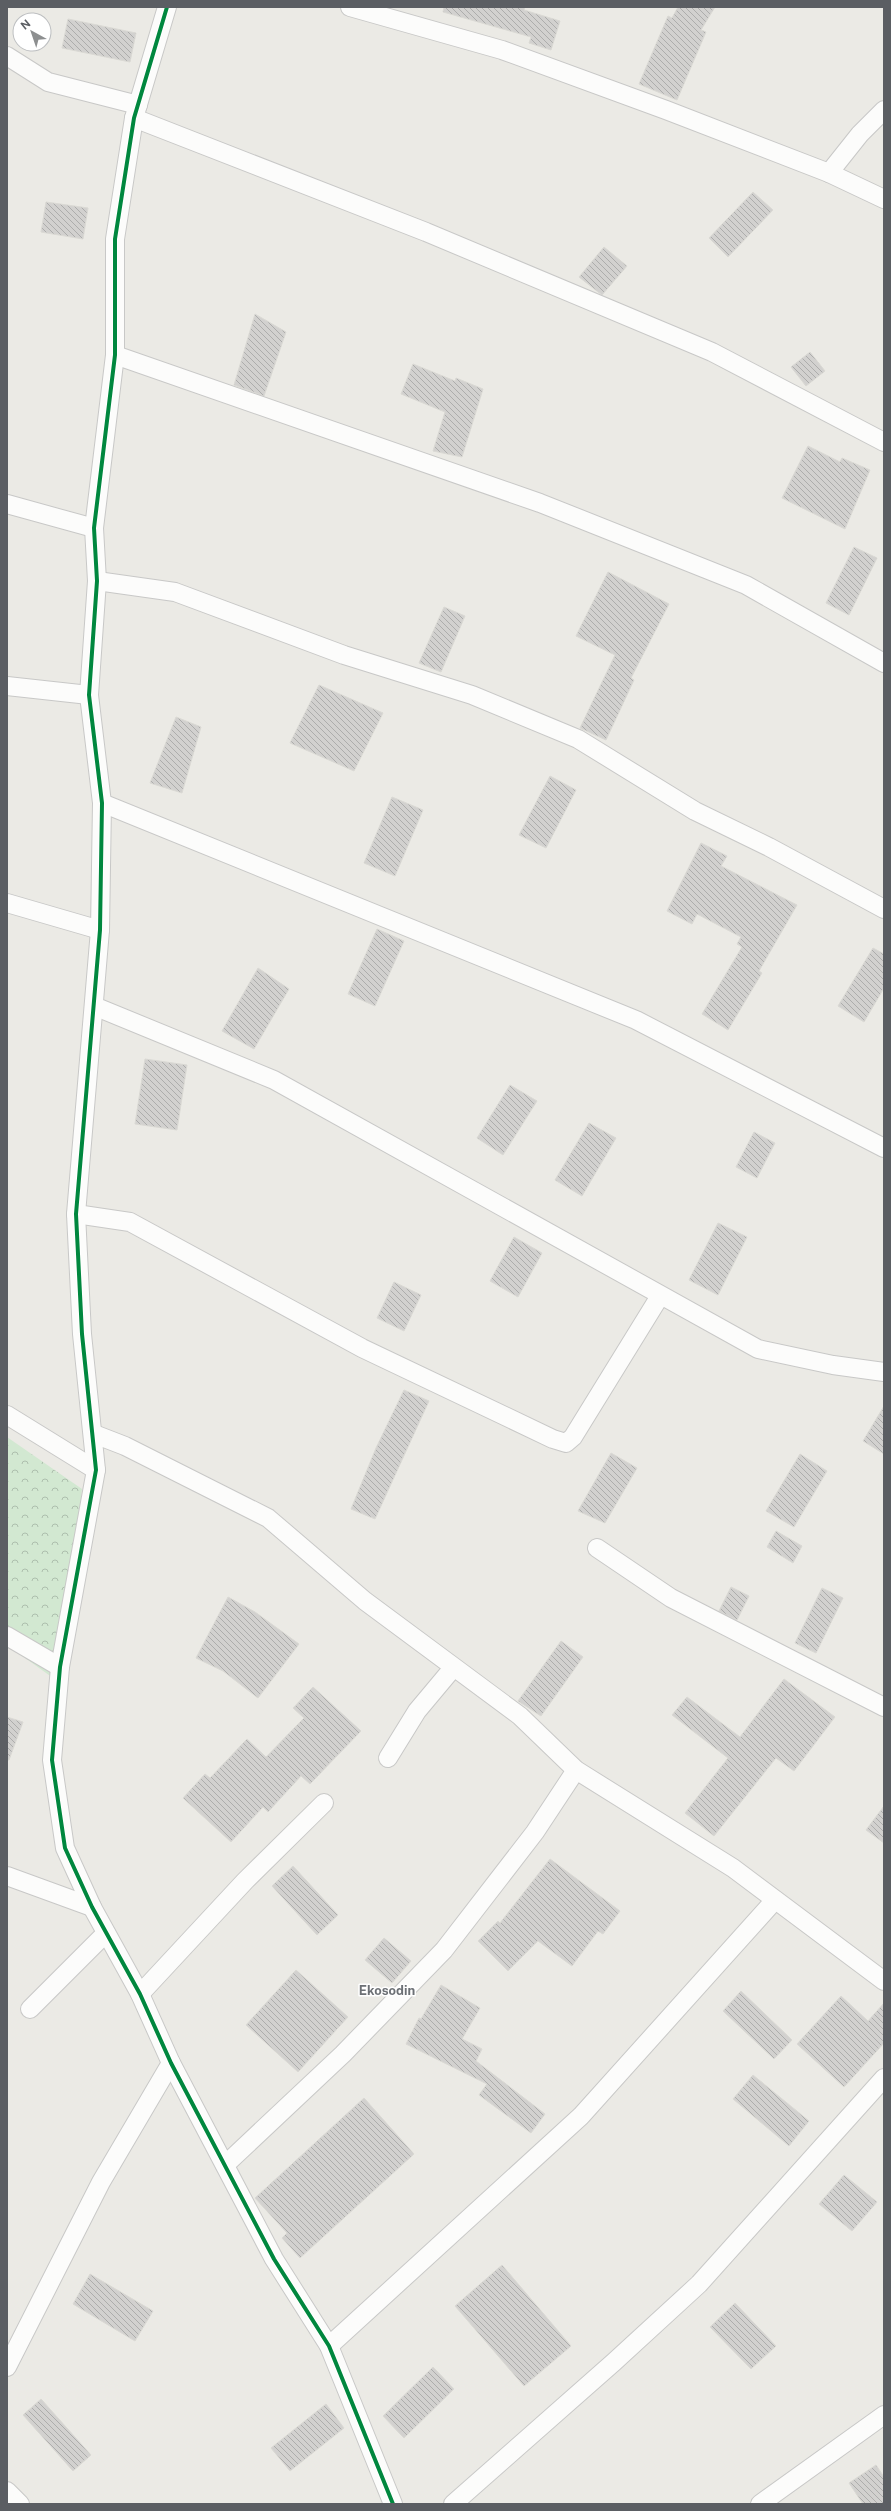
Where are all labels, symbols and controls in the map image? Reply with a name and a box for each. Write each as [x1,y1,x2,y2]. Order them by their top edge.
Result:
north arrow [12,12,52,52]
text: N [18,17,33,32]
district label: Ekosodin [359,1983,415,1998]

